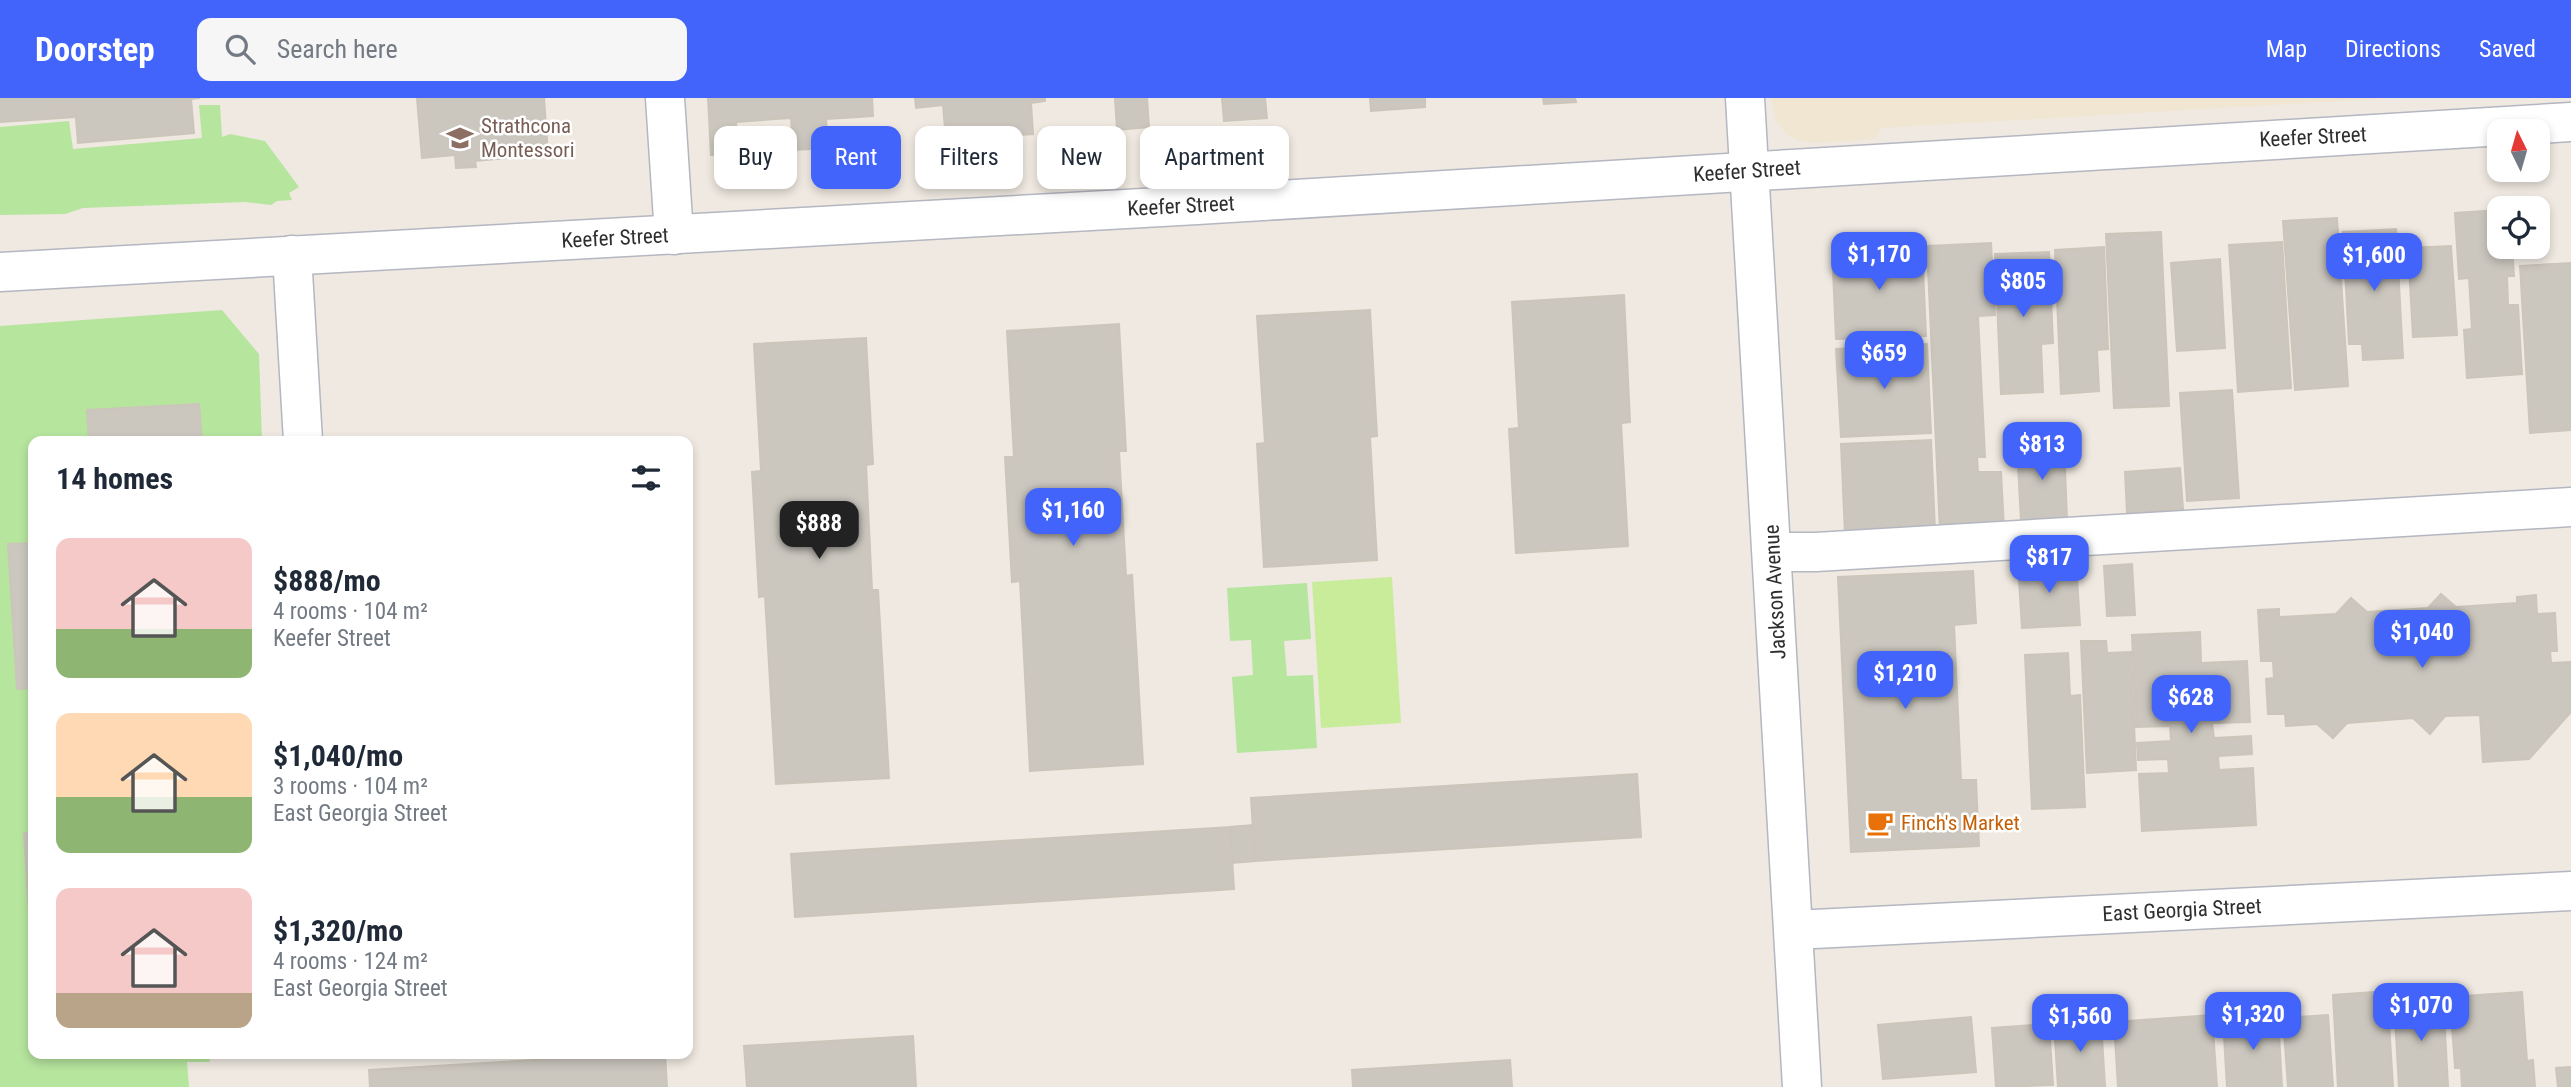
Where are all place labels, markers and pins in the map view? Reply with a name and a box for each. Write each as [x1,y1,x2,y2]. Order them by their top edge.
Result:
place label: Strathcona Montessori [481,114,575,162]
school or university icon: Strathcona Montessori [445,123,475,153]
pin: $1,170 [1822,232,1936,292]
pin: $1,600 [2317,234,2431,293]
pin: $805 [1982,260,2064,319]
pin: $659 [1843,331,1925,391]
pin: $813 [2001,422,2083,482]
pin: $1,160 [1016,489,1130,548]
pin: $888 [778,502,860,561]
pin: $817 [2008,536,2090,595]
pin: $1,040 [2365,610,2479,670]
pin: $1,210 [1848,652,1962,711]
pin: $628 [2150,676,2232,735]
cafe icon: Finch's Market [1865,808,1895,838]
place label: Finch's Market [1901,811,2020,835]
pin: $1,070 [2364,984,2478,1043]
pin: $1,320 [2196,992,2310,1052]
pin: $1,560 [2023,995,2137,1054]

